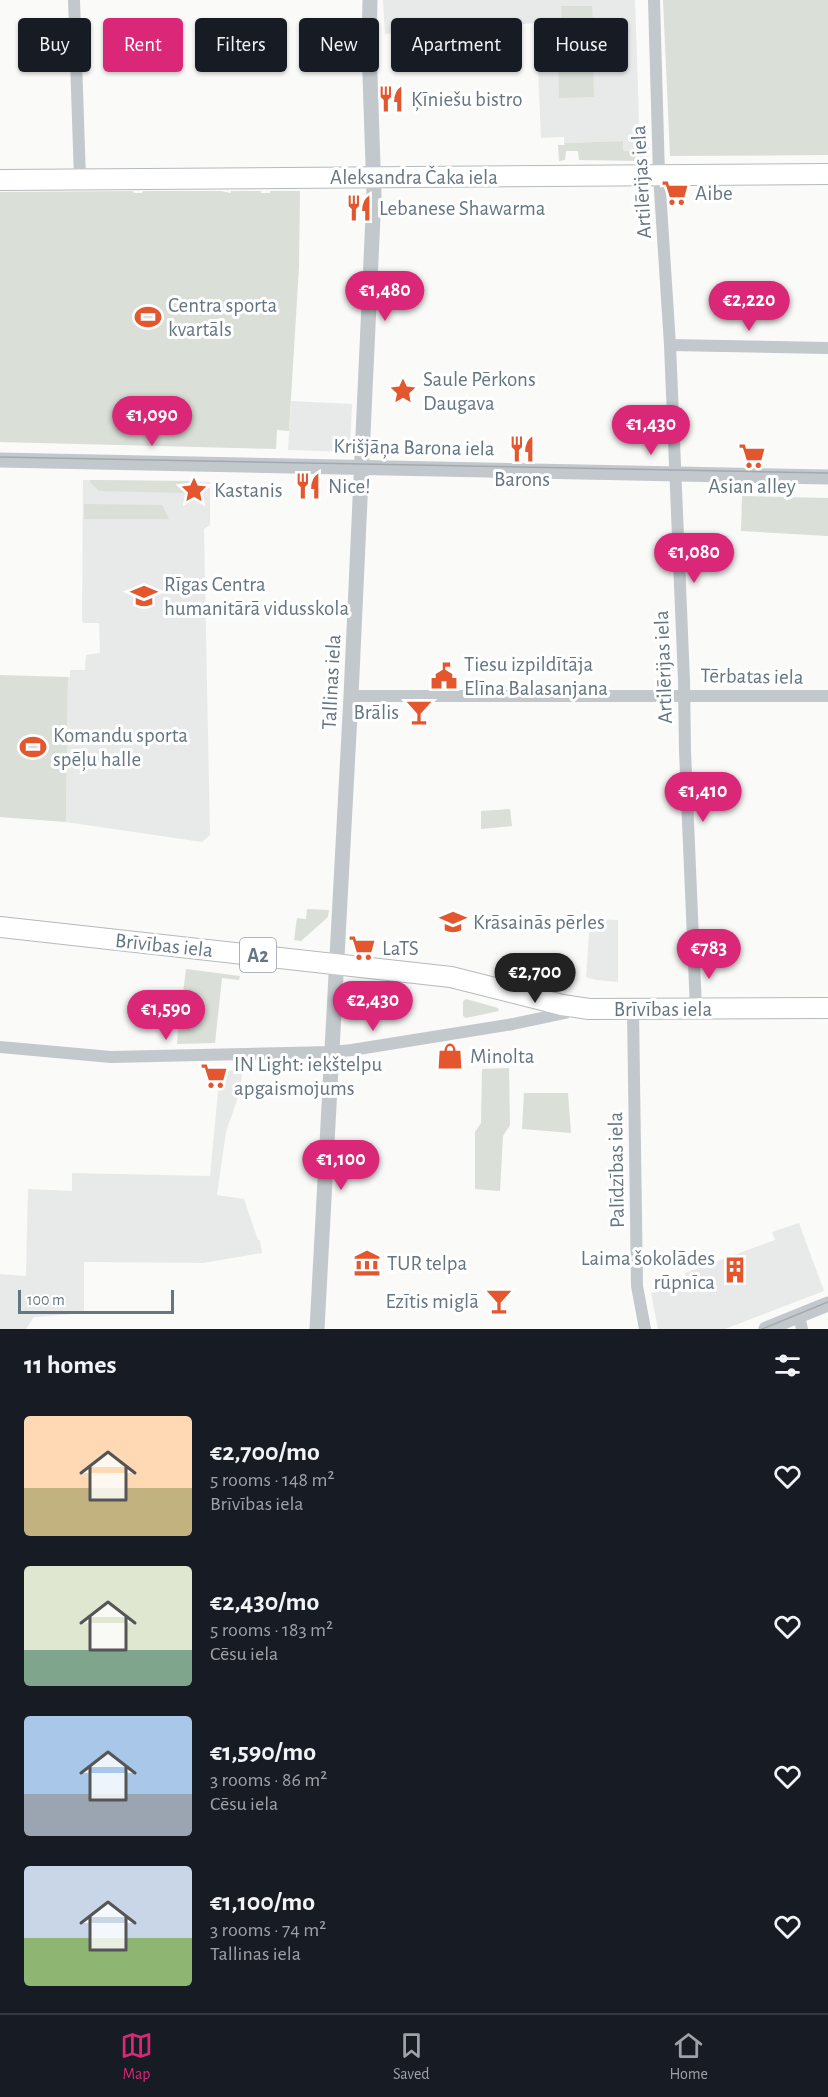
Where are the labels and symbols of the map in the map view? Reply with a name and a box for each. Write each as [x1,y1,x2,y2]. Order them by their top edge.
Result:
restaurant icon: Ķīniešu bistro [376,84,406,114]
place label: Ķīniešu bistro [411,89,523,112]
street label: Artilērijas iela [628,125,655,239]
street label: Aleksandra Čaka iela [330,165,498,188]
supermarket icon: Aibe [660,178,690,208]
place label: Aibe [695,183,733,204]
restaurant icon: Lebanese Shawarma [344,193,374,223]
place label: Lebanese Shawarma [379,198,546,219]
pin: €1,480 [336,271,434,322]
pin: €2,220 [700,281,798,332]
place label: Centra sporta kvartāls [168,295,277,340]
sports icon: Centra sporta kvartāls [133,302,163,332]
place label: Saule Pērkons Daugava [423,369,536,414]
place icon: Saule Pērkons Daugava [388,376,418,406]
pin: €1,090 [103,396,201,447]
pin: €1,430 [602,405,700,456]
restaurant icon: Barons [507,434,537,464]
street label: Krišjāņa Barona iela [333,436,495,461]
supermarket icon: Asian alley [737,441,767,471]
place label: Barons [494,469,550,490]
restaurant icon: Nice! [293,471,323,501]
place icon: Kastanis [179,475,209,505]
place label: Nice! [328,476,371,497]
place label: Asian alley [708,476,796,497]
place label: Kastanis [214,480,283,501]
pin: €1,080 [645,533,743,584]
place label: Rīgas Centra humanitārā vidusskola [164,574,349,619]
school or university icon: Rīgas Centra humanitārā vidusskola [129,581,159,611]
street label: Artilērijas iela [651,610,676,724]
street label: Tallinas iela [319,634,344,730]
place label: Tiesu izpildītāja Elīna Balasanjana [464,654,608,699]
public building icon: Tiesu izpildītāja Elīna Balasanjana [429,661,459,691]
street label: Tērbatas iela [700,665,804,688]
bar icon: Brālis [404,697,434,727]
place label: Brālis [354,702,399,723]
place label: Komandu sporta spēļu halle [53,725,188,772]
sports icon: Komandu sporta spēļu halle [18,732,48,762]
pin: €1,410 [654,772,752,823]
school or university icon: Krāsainās pērles [438,907,468,937]
place label: Krāsainās pērles [473,912,605,933]
pin: €783 [673,929,745,980]
street label: Brīvības iela [114,930,214,961]
supermarket icon: LaTS [347,933,377,963]
road number: A2 [240,938,276,972]
place label: LaTS [382,938,419,959]
pin: €2,700 [486,953,584,1004]
pin: €2,430 [324,981,422,1032]
pin: €1,590 [117,990,215,1041]
street label: Brīvības iela [614,999,712,1020]
shop icon: Minolta [435,1041,465,1071]
place label: Minolta [470,1046,535,1067]
place label: IN Light: iekštelpu apgaismojums [234,1054,382,1099]
supermarket icon: IN Light: iekštelpu apgaismojums [199,1061,229,1091]
street label: Palīdzības iela [605,1111,628,1228]
pin: €1,100 [292,1140,390,1191]
museum icon: TUR telpa [352,1248,382,1278]
place label: Laima šokolādes rūpnīca [581,1248,715,1293]
place label: TUR telpa [387,1253,468,1274]
building icon: Laima šokolādes rūpnīca [720,1255,750,1285]
bar icon: Ezītis miglā [484,1286,514,1316]
scale bar [18,1287,174,1314]
place label: Ezītis miglā [386,1291,479,1312]

